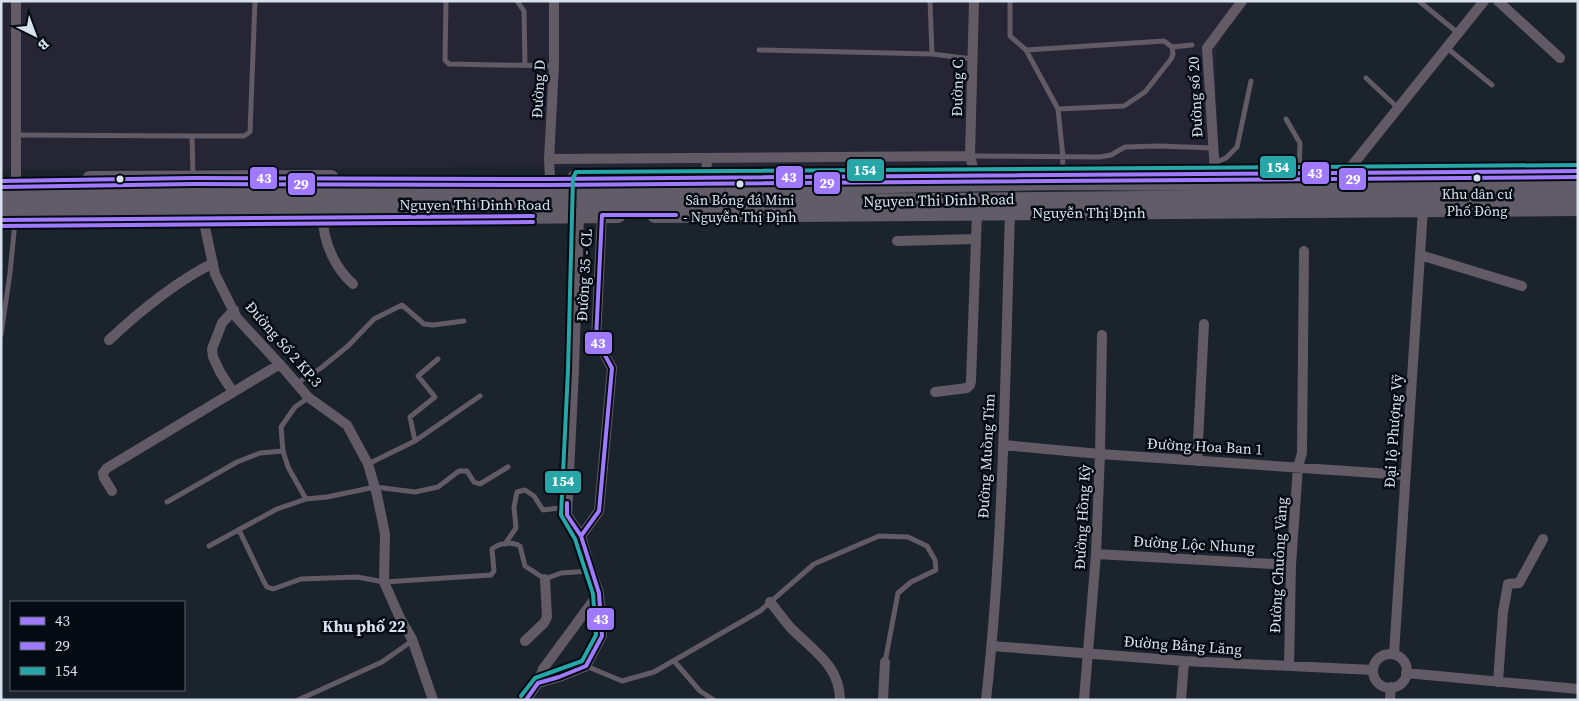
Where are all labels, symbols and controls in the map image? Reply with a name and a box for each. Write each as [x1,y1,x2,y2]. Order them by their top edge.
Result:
north arrow [10,10,60,60]
text: B [34,34,54,55]
street label: Đường số 20 [1182,56,1208,138]
street label: Đường D [526,59,550,119]
street label: Đường C [946,59,968,117]
line badge: 154 [1259,155,1297,179]
text: 154 [1267,157,1290,177]
line badge: 154 [846,158,885,182]
text: 154 [854,160,877,180]
line badge: 43 [1301,161,1330,185]
text: 43 [1307,163,1323,183]
line badge: 43 [775,165,804,189]
line badge: 43 [249,166,278,190]
text: 43 [781,167,797,187]
line badge: 29 [1338,167,1367,191]
text: 43 [256,168,272,188]
text: 29 [1345,169,1361,189]
line badge: 29 [813,171,841,195]
line badge: 29 [287,172,316,196]
text: 29 [819,173,835,193]
marker: Khu dân cư Phố Đông [1472,173,1482,183]
unlabelled marker [115,174,125,184]
text: 29 [293,174,309,194]
marker: Sân Bóng đá Mini - Nguyễn Thị Định [735,179,745,189]
place label: Khu dân cư Phố Đông [1442,184,1512,221]
street label: Nguyen Thi Dinh Road [863,188,1015,212]
place label: Sân Bóng đá Mini - Nguyễn Thị Định [683,190,797,227]
street label: Nguyen Thi Dinh Road [400,194,551,215]
street label: Nguyễn Thị Định [1032,202,1146,223]
street label: Đường 35 - CL [571,228,597,322]
street label: Đường Số 2 KP.3 [241,296,327,392]
line badge: 43 [584,331,613,355]
text: 43 [590,333,606,353]
street label: Đại lộ Phượng Vỹ [1379,373,1407,489]
street label: Đường Muồng Tím [972,392,1000,519]
street label: Đường Hoa Ban 1 [1147,432,1263,460]
street label: Đường Hồng Kỳ [1069,464,1095,570]
line badge: 154 [544,470,582,494]
text: 154 [552,471,575,491]
street label: Đường Chuông Vàng [1264,496,1292,634]
street label: Đường Lộc Nhung [1133,530,1255,558]
legend [10,601,185,691]
line badge: 43 [586,607,615,631]
text: 43 [593,609,609,629]
text: 43 [55,610,70,631]
district label: Khu phố 22 [322,615,406,637]
street label: Đường Bằng Lăng [1123,630,1243,660]
text: 29 [55,635,70,656]
text: 154 [55,660,78,681]

